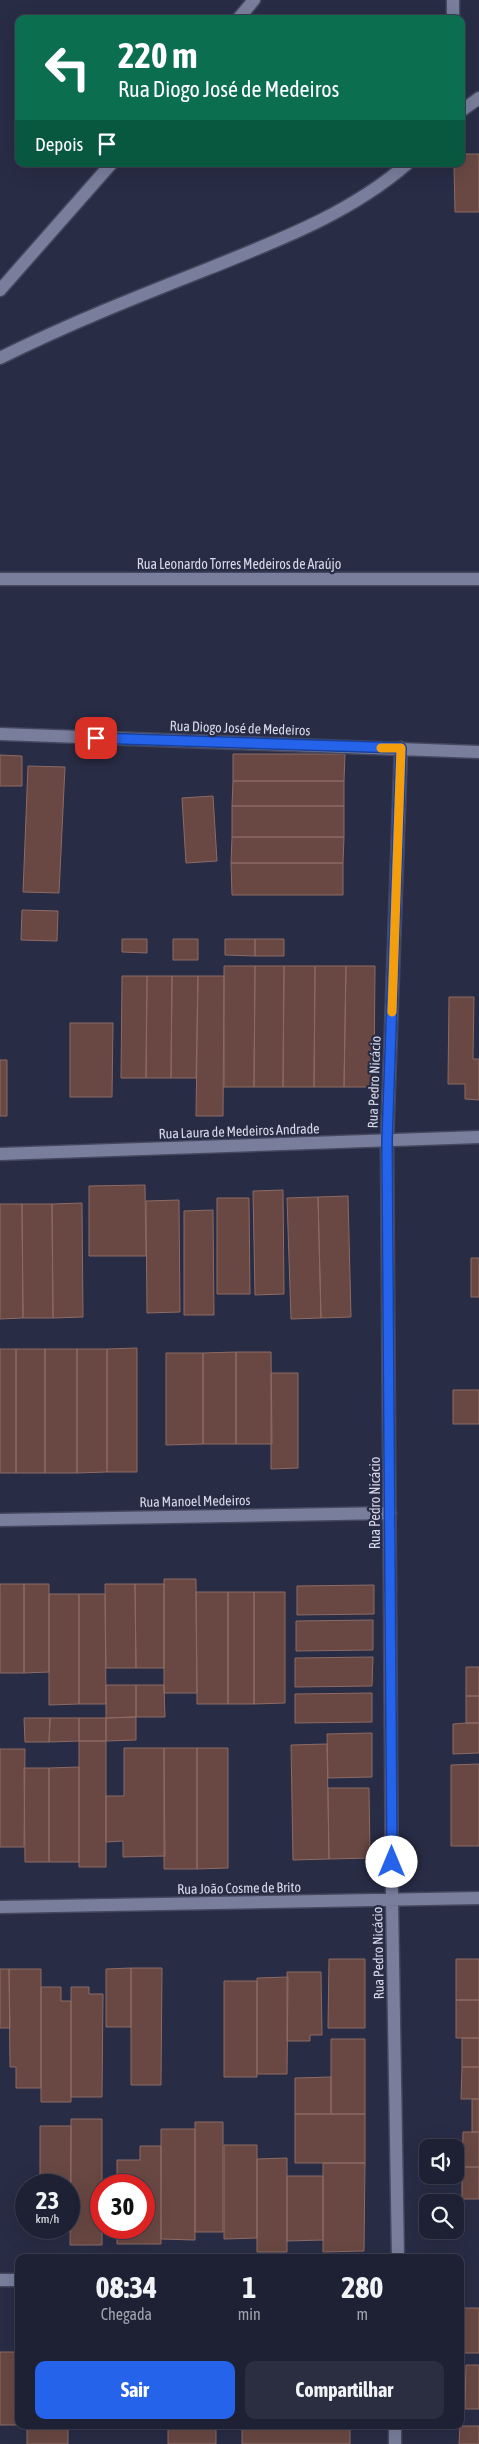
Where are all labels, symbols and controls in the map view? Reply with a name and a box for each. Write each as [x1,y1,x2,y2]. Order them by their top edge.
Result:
icon: left [35,35,100,100]
text: 220 m [118,35,197,75]
text: Rua Diogo José de Medeiros [118,76,339,102]
icon: arrive [93,130,121,158]
text: Depois [35,133,83,155]
street label: Rua Leonardo Torres Medeiros de Araújo [137,556,341,572]
pin [75,717,117,759]
street label: Rua Diogo José de Medeiros [169,718,311,738]
icon: arrive [82,724,110,752]
street label: Rua Pedro Nicácio [364,1035,384,1129]
street label: Rua Laura de Medeiros Andrade [158,1120,320,1142]
street label: Rua Pedro Nicácio [367,1457,383,1549]
street label: Rua Manoel Medeiros [139,1492,251,1510]
position arrow [365,1835,417,1887]
street label: Rua João Cosme de Brito [177,1879,301,1897]
street label: Rua Pedro Nicácio [369,1907,387,1999]
map controls [419,2139,464,2239]
button: sound [419,2139,464,2184]
speed limit sign: 30 [90,2174,155,2239]
text: 23 [36,2186,59,2214]
button: search [419,2194,464,2239]
text: km/h [36,2212,59,2226]
text: 08:34 [95,2270,157,2304]
text: 1 [242,2270,256,2304]
text: 280 [341,2270,383,2304]
text: Chegada [101,2305,152,2323]
text: min [238,2305,261,2323]
text: m [357,2305,368,2323]
button: Sair [35,2361,235,2419]
button: Compartilhar [245,2361,444,2419]

